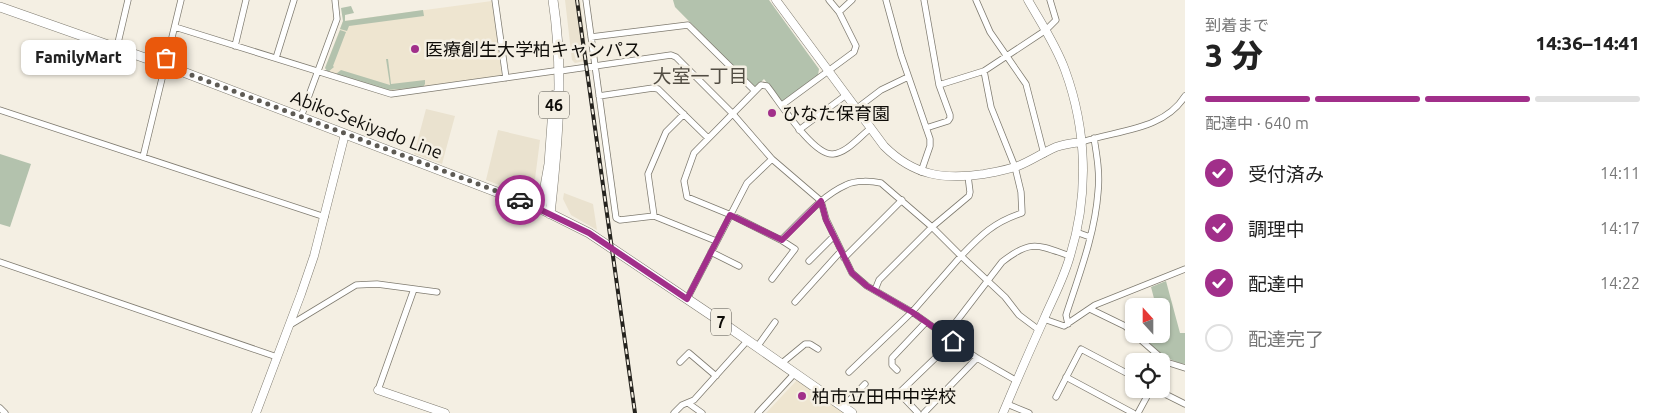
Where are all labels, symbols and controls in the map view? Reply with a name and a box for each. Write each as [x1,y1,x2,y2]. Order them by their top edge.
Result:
text: 到着まで [1205,16,1269,34]
text: 14:36–14:41 [1535,32,1640,54]
pin [145,37,187,79]
text: 3 分 [1205,37,1263,73]
place label: 医療創生大学柏キャンパス [425,39,641,59]
callout: FamilyMart [21,40,136,76]
marker: 医療創生大学柏キャンパス [409,43,421,55]
icon: bag [152,44,180,72]
text: FamilyMart [35,48,122,66]
district label: 大室一丁目 [652,65,748,87]
street label: Abiko-Sekiyado Line [288,86,446,162]
road number: 46 [539,92,569,118]
place label: ひなた保育園 [782,103,890,123]
marker: ひなた保育園 [766,107,778,119]
text: 配達中 · 640 m [1205,114,1309,132]
icon: check [1205,159,1233,187]
text: 受付済み [1248,163,1324,185]
text: 14:11 [1600,164,1640,182]
courier [495,175,545,225]
icon: car [506,186,534,214]
icon: check [1205,214,1233,242]
text: 調理中 [1248,218,1305,240]
text: 14:17 [1600,219,1640,237]
icon: check [1205,269,1233,297]
text: 配達中 [1248,273,1305,295]
text: 14:22 [1600,274,1640,292]
north arrow [1125,298,1170,342]
map controls [1125,298,1170,398]
road number: 7 [711,308,731,336]
pin [932,320,974,362]
icon: home [939,327,967,355]
text: 配達完了 [1248,328,1324,350]
button: locate [1125,353,1170,398]
place label: 柏市立田中中学校 [812,386,956,406]
marker: 柏市立田中中学校 [796,390,808,402]

